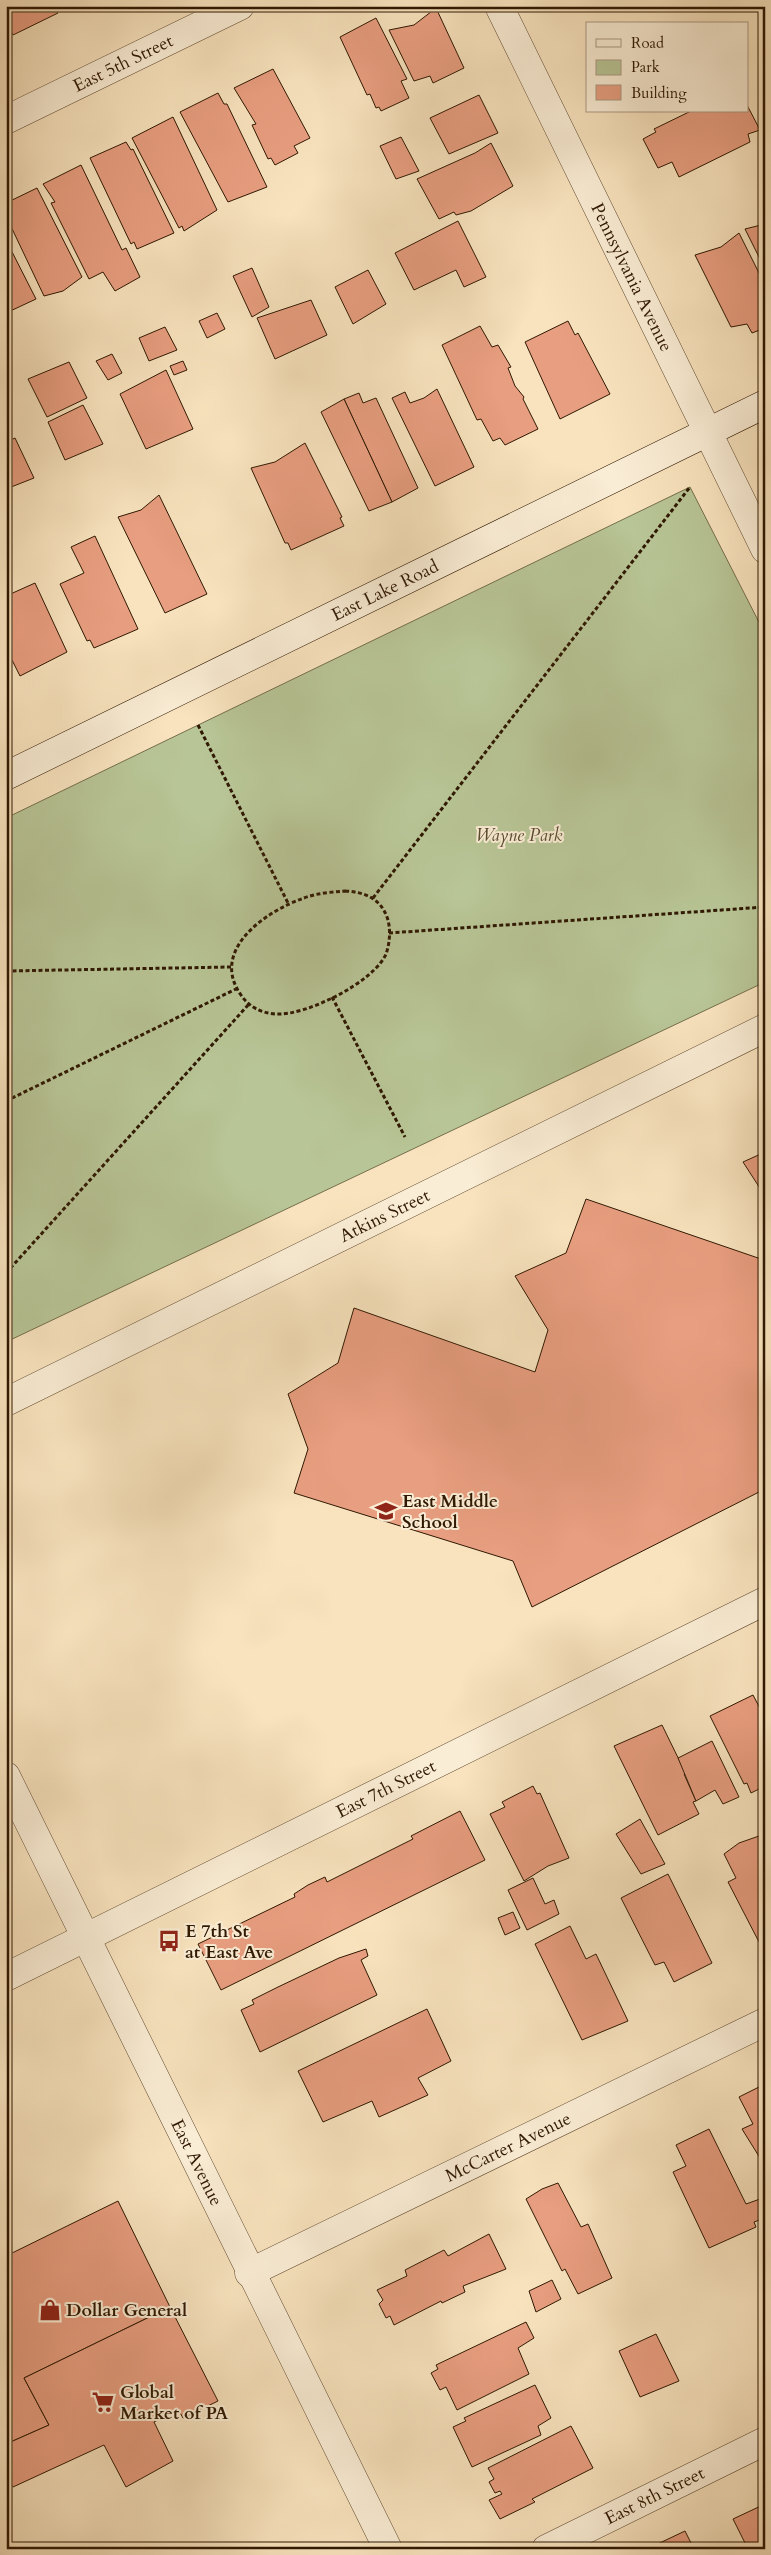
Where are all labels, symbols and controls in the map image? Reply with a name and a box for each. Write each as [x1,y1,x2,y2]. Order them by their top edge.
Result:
legend [586,22,748,112]
street label: East 5th Street [69,28,177,98]
text: Road [631,33,664,53]
text: Park [631,57,660,77]
text: Building [631,83,687,103]
street label: Pennsylvania Avenue [585,199,679,356]
street label: East Lake Road [327,553,443,627]
park label: Wayne Park [475,823,563,848]
street label: Atkins Street [335,1183,434,1248]
place label: East Middle School [402,1489,498,1535]
school or university icon: East Middle School [373,1498,399,1524]
street label: East 7th Street [332,1753,440,1824]
place label: E 7th St at East Ave [185,1919,273,1965]
bus stop icon: E 7th St at East Ave [156,1928,182,1954]
street label: McCarter Avenue [441,2106,575,2188]
street label: East Avenue [165,2115,229,2210]
shop icon: Dollar General [37,2297,63,2323]
place label: Dollar General [66,2298,187,2323]
place label: Global Market of PA [120,2380,229,2426]
supermarket icon: Global Market of PA [90,2389,116,2415]
street label: East 8th Street [600,2460,709,2531]

